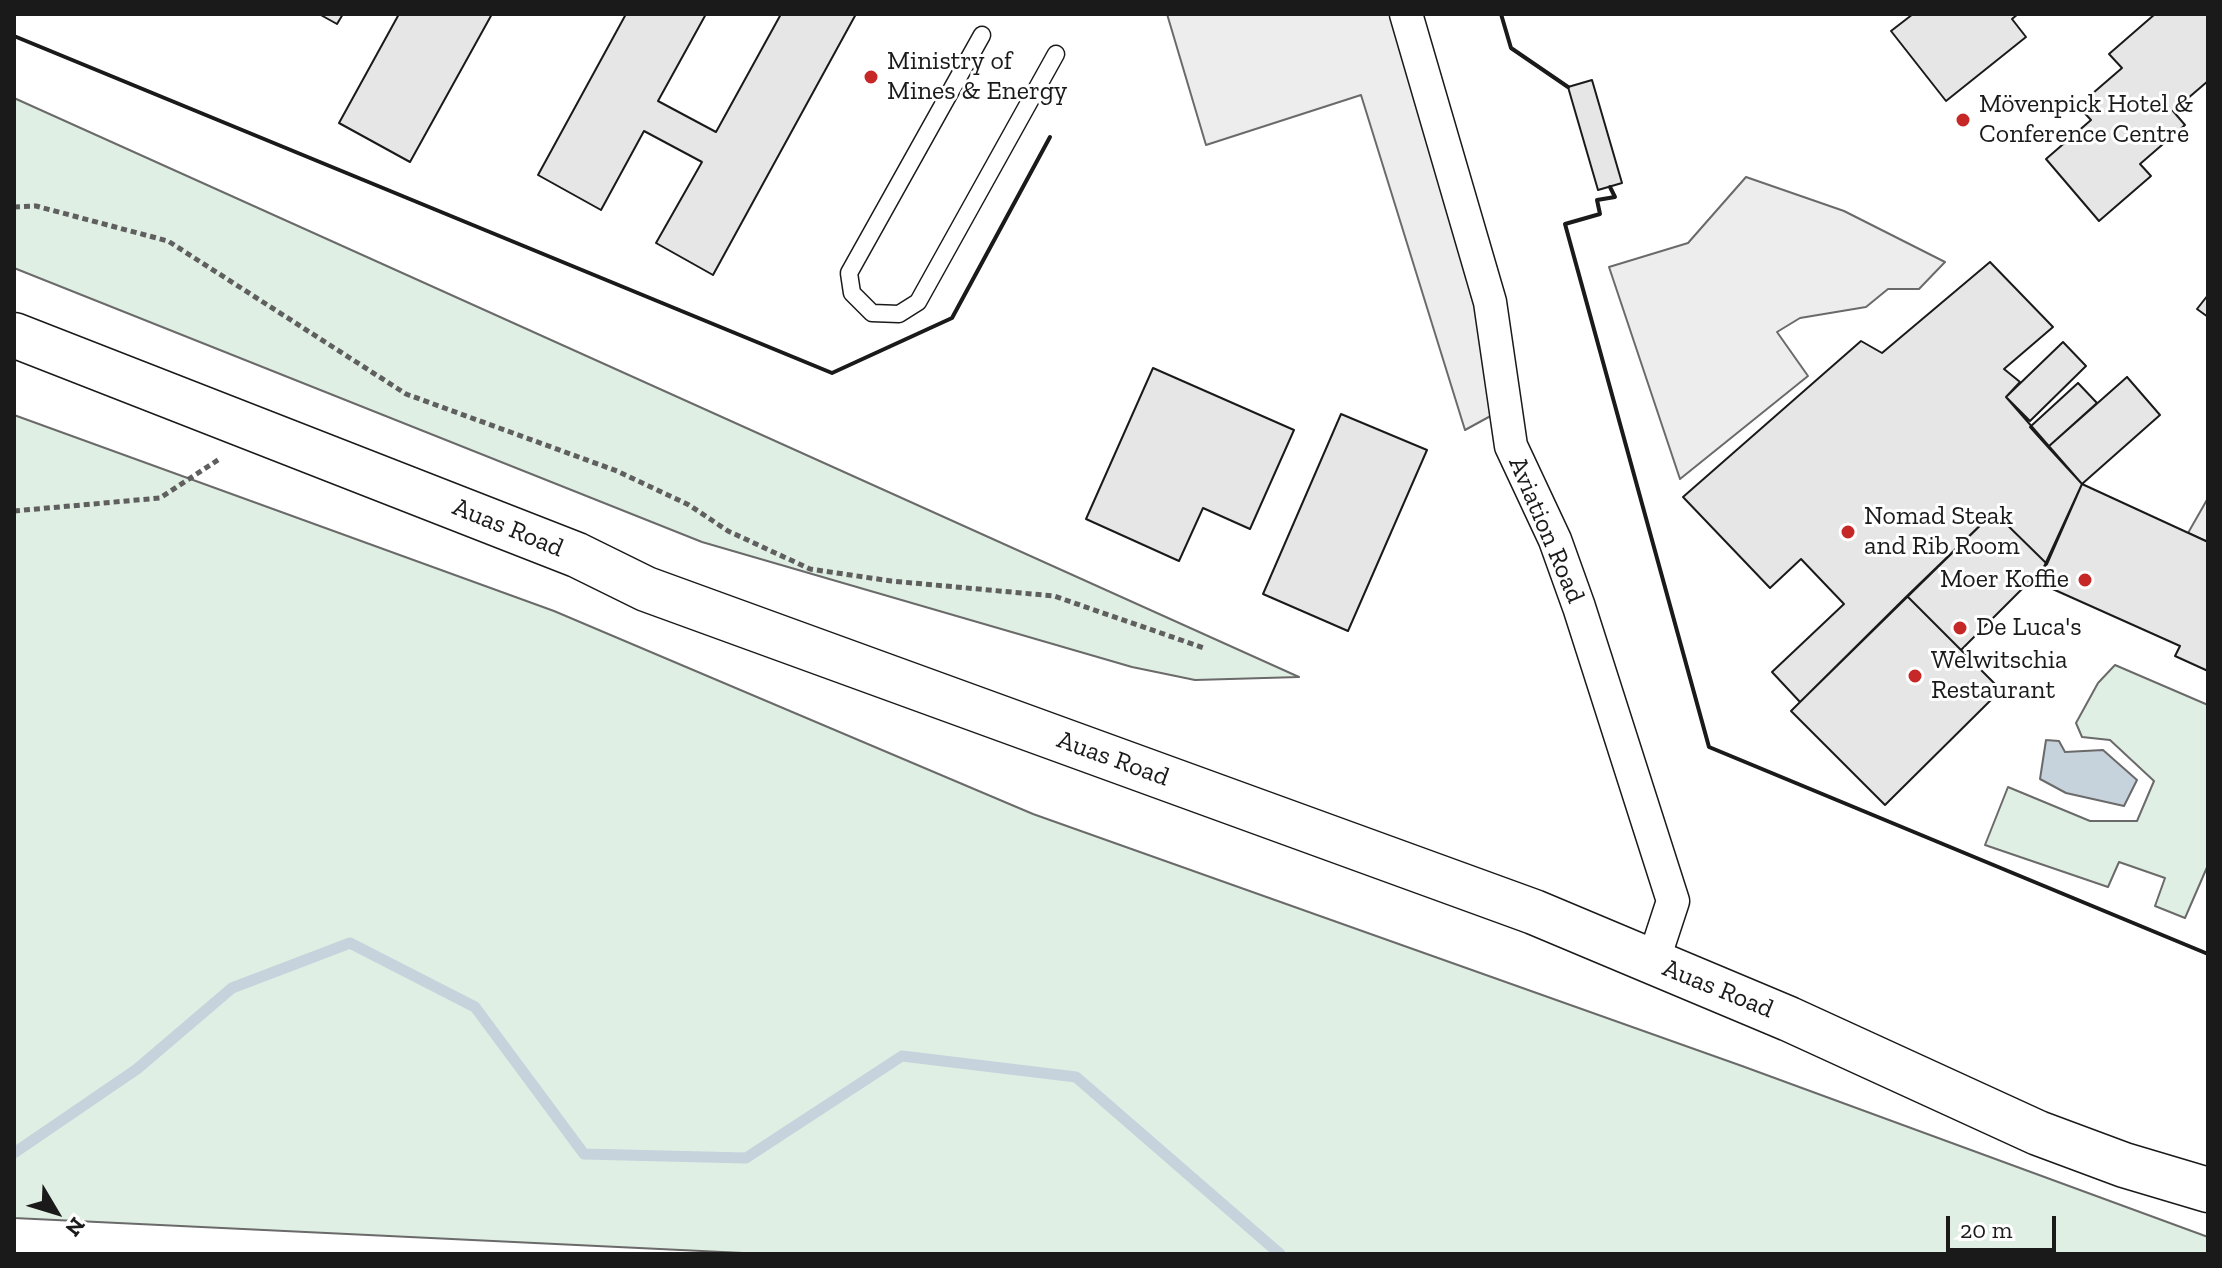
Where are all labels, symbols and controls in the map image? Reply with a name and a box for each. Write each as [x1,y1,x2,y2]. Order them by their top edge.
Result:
place label: Ministry of Mines & Energy [887,46,1067,108]
marker: Ministry of Mines & Energy [862,68,880,86]
place label: Mövenpick Hotel & Conference Centre [1979,89,2193,150]
marker: Mövenpick Hotel & Conference Centre [1954,111,1972,129]
street label: Aviation Road [1501,452,1591,608]
street label: Auas Road [448,492,568,564]
place label: Nomad Steak and Rib Room [1864,501,2020,562]
marker: Nomad Steak and Rib Room [1839,523,1857,541]
place label: Moer Koffie [1940,564,2069,596]
marker: Moer Koffie [2076,571,2094,589]
place label: De Luca's [1976,612,2082,644]
marker: De Luca's [1951,619,1969,637]
place label: Welwitschia Restaurant [1931,645,2068,706]
marker: Welwitschia Restaurant [1906,667,1924,685]
street label: Auas Road [1053,724,1173,794]
street label: Auas Road [1658,953,1778,1025]
north arrow [16,1172,96,1252]
scale bar [1950,1200,2060,1250]
text: N [60,1212,91,1242]
text: 20 m [1960,1215,2012,1244]

